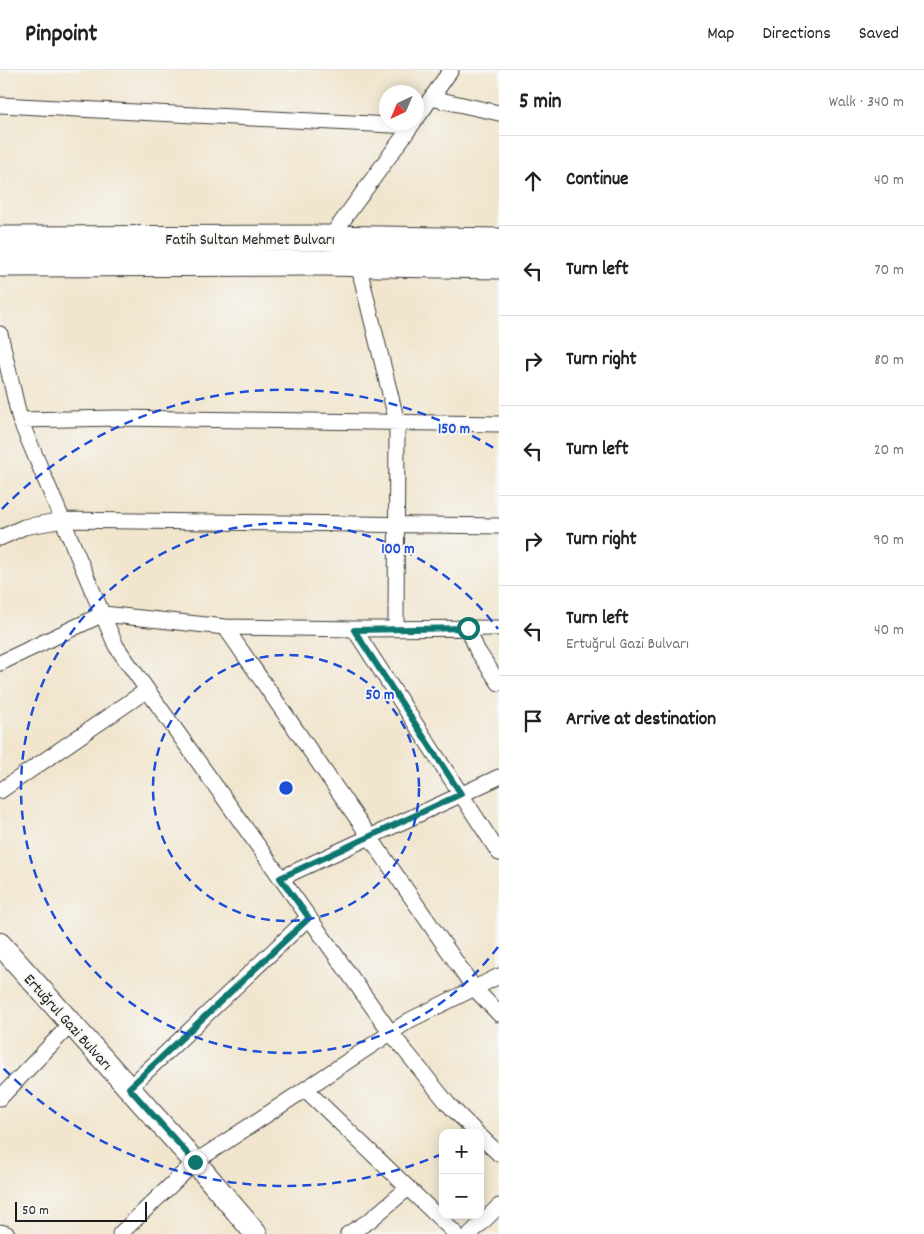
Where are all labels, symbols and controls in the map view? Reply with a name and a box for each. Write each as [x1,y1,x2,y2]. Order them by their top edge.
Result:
text: Pinpoint [25,18,97,52]
text: Map [707,22,734,47]
text: Directions [762,22,831,47]
text: Saved [859,22,899,47]
north arrow [379,85,424,130]
text: 5 min [519,88,562,118]
text: Walk · 340 m [829,91,904,114]
icon: ahead [519,167,547,195]
text: Continue [566,167,628,194]
text: 40 m [874,169,904,192]
street label: Fatih Sultan Mehmet Bulvarı [165,229,335,252]
icon: left [519,257,547,285]
text: Turn left [566,257,629,284]
text: 70 m [874,259,904,282]
icon: right [519,347,547,375]
text: Turn right [566,347,637,374]
text: 80 m [874,349,904,372]
text: 150 m [438,419,470,441]
icon: left [519,437,547,465]
text: Turn left [566,437,629,464]
text: 20 m [874,439,904,462]
icon: right [519,527,547,555]
text: Turn right [566,527,637,554]
text: 90 m [873,529,904,552]
text: 100 m [381,539,415,561]
text: Turn left [566,606,629,633]
route start [457,617,480,640]
icon: left [519,617,547,645]
text: 40 m [874,619,904,642]
text: Ertuğrul Gazi Bulvarı [566,633,689,656]
text: 50 m [366,685,394,707]
icon: arrive [519,707,547,735]
text: Arrive at destination [566,707,716,734]
centre of rings [277,779,295,797]
street label: Ertuğrul Gazi Bulvarı [17,969,117,1076]
map controls [439,1129,484,1219]
button: + [439,1129,484,1174]
route end [184,1151,207,1174]
button: − [439,1174,484,1219]
scale bar [15,1199,148,1222]
text: 50 m [22,1201,49,1221]

